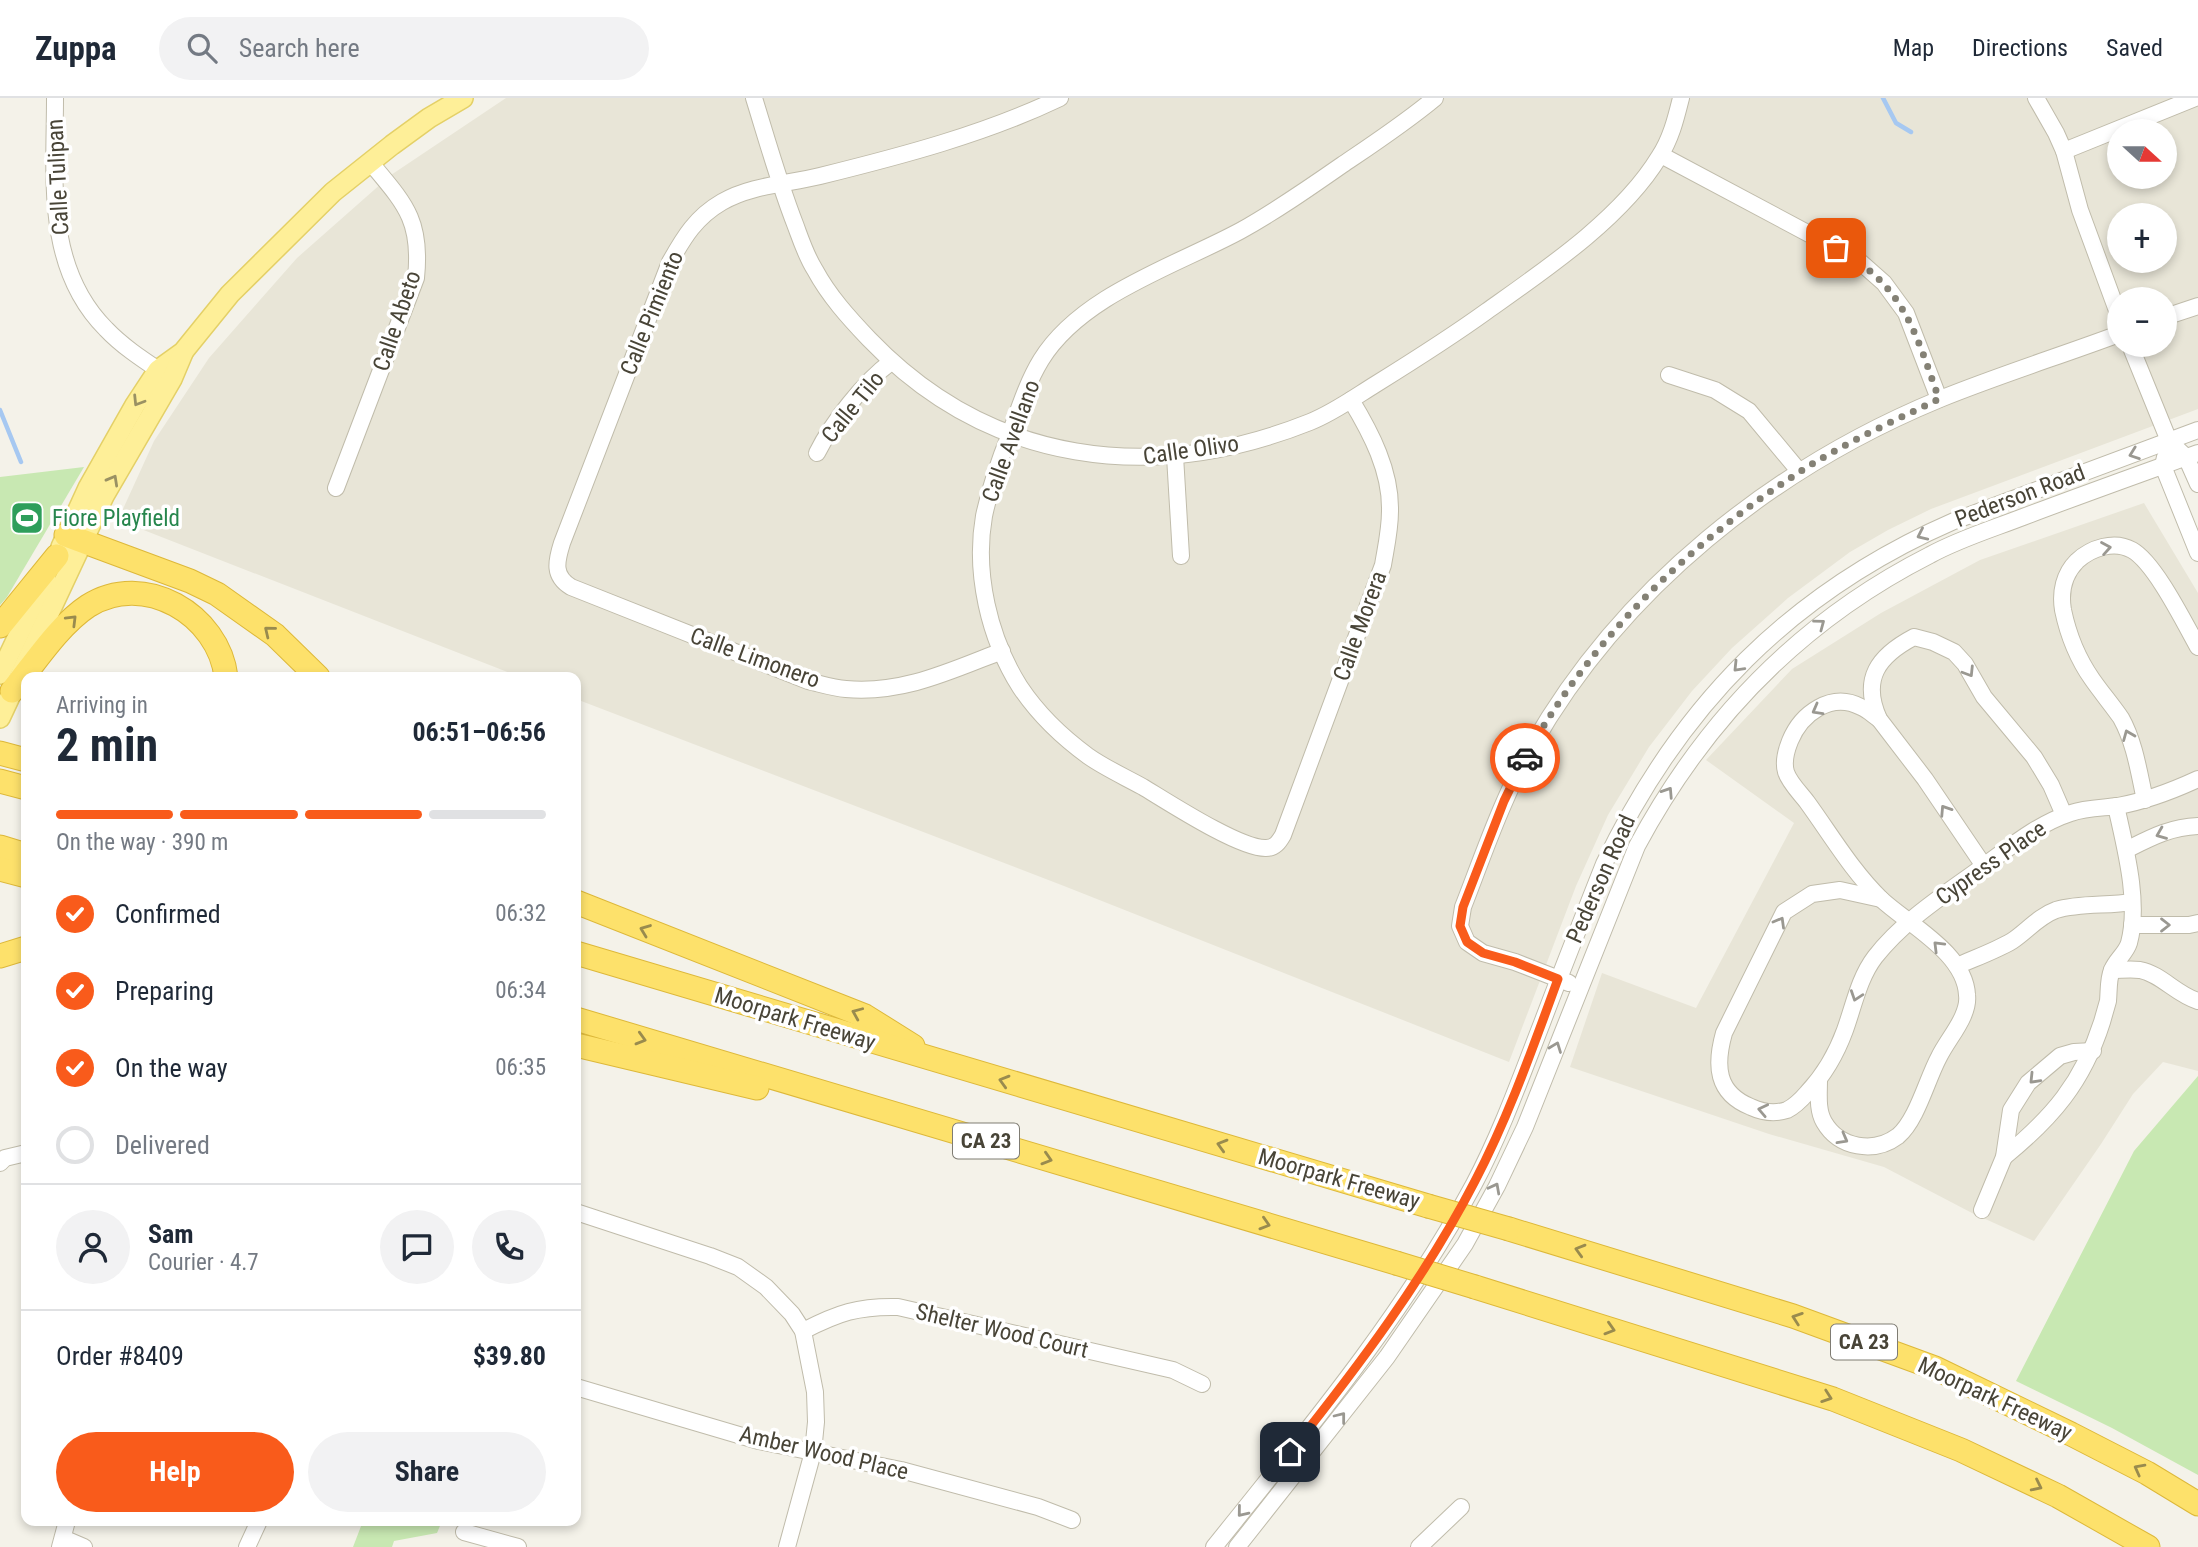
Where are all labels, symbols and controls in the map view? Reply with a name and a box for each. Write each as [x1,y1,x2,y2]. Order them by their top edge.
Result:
search box [159,17,649,80]
text: Zuppa [35,29,117,68]
icon: search [183,29,221,67]
text: Search here [239,33,360,63]
text: Map [1893,34,1934,62]
text: Directions [1972,34,2068,62]
text: Saved [2106,34,2163,62]
street label: Calle Tulipan [41,118,75,236]
north arrow [2107,119,2177,189]
map controls [2107,119,2177,357]
button: + [2107,203,2177,273]
pin [1806,218,1866,278]
icon: bag [1817,229,1855,267]
street label: Calle Pimiento [615,247,689,379]
street label: Calle Abeto [367,267,427,375]
button: − [2107,287,2177,357]
street label: Calle Tilo [816,366,890,448]
street label: Calle Avellano [976,376,1046,506]
one-way arrow [134,394,147,407]
street label: Calle Olivo [1141,430,1241,470]
one-way arrow [2129,446,2141,460]
street label: Pederson Road [1951,459,2089,533]
one-way arrow [105,474,118,487]
sports icon: Fiore Playfield [8,499,46,537]
place label: Fiore Playfield [52,505,180,532]
one-way arrow [1917,527,1929,541]
one-way arrow [2100,541,2112,556]
street label: Calle Morera [1328,567,1392,685]
one-way arrow [63,616,76,629]
one-way arrow [1812,620,1825,633]
street label: Calle Limonero [686,622,824,694]
one-way arrow [264,626,276,639]
one-way arrow [1734,659,1747,672]
one-way arrow [1960,664,1973,677]
text: Arriving in [56,692,148,719]
one-way arrow [1812,702,1825,715]
text: 06:51–06:56 [412,717,546,747]
text: 2 min [56,718,158,772]
courier [1490,723,1560,793]
one-way arrow [2122,729,2136,741]
icon: car [1506,739,1544,777]
one-way arrow [1659,787,1672,800]
one-way arrow [1941,805,1954,818]
street label: Pederson Road [1561,811,1641,947]
street label: Cypress Place [1931,815,2051,911]
one-way arrow [2155,825,2167,839]
text: On the way · 390 m [56,829,228,856]
icon: check [56,895,94,933]
text: Confirmed [115,899,221,929]
text: 06:32 [495,900,546,927]
one-way arrow [1772,916,1785,929]
one-way arrow [2160,917,2171,933]
one-way arrow [640,925,652,939]
one-way arrow [1933,942,1946,955]
icon: check [56,972,94,1010]
text: Preparing [115,976,214,1006]
text: 06:34 [495,977,546,1004]
street label: Moorpark Freeway [711,982,879,1056]
one-way arrow [1850,989,1864,1001]
one-way arrow [852,1008,864,1022]
one-way arrow [635,1030,647,1045]
one-way arrow [1548,1042,1562,1054]
icon: check [56,1049,94,1087]
text: On the way [115,1053,228,1083]
text: 06:35 [495,1054,546,1081]
one-way arrow [2029,1071,2042,1084]
one-way arrow [998,1075,1010,1089]
one-way arrow [1757,1104,1769,1119]
road number: CA 23 [953,1124,1019,1158]
text: Delivered [115,1130,210,1160]
one-way arrow [1836,1130,1849,1144]
one-way arrow [1216,1139,1228,1154]
street label: Moorpark Freeway [1255,1143,1423,1215]
one-way arrow [1041,1151,1053,1166]
one-way arrow [1487,1183,1500,1195]
button: person [56,1210,130,1284]
button: chat [380,1210,454,1284]
button: phone [472,1210,546,1284]
one-way arrow [1259,1215,1271,1230]
text: Sam [148,1219,194,1249]
one-way arrow [1574,1243,1586,1258]
text: Courier · 4.7 [148,1249,259,1276]
street label: Shelter Wood Court [913,1298,1091,1364]
one-way arrow [1792,1312,1804,1326]
one-way arrow [1604,1321,1616,1335]
road number: CA 23 [1831,1324,1897,1360]
text: Order #8409 [56,1341,184,1371]
text: $39.80 [473,1341,546,1371]
street label: Moorpark Freeway [1914,1351,2077,1447]
one-way arrow [1821,1389,1833,1403]
one-way arrow [1332,1412,1345,1424]
street label: Amber Wood Place [737,1420,911,1486]
pin [1260,1422,1320,1482]
button: Help [56,1432,294,1512]
button: Share [308,1432,546,1512]
icon: home [1271,1433,1309,1471]
one-way arrow [2134,1464,2146,1477]
one-way arrow [2029,1478,2042,1492]
one-way arrow [1238,1503,1250,1516]

